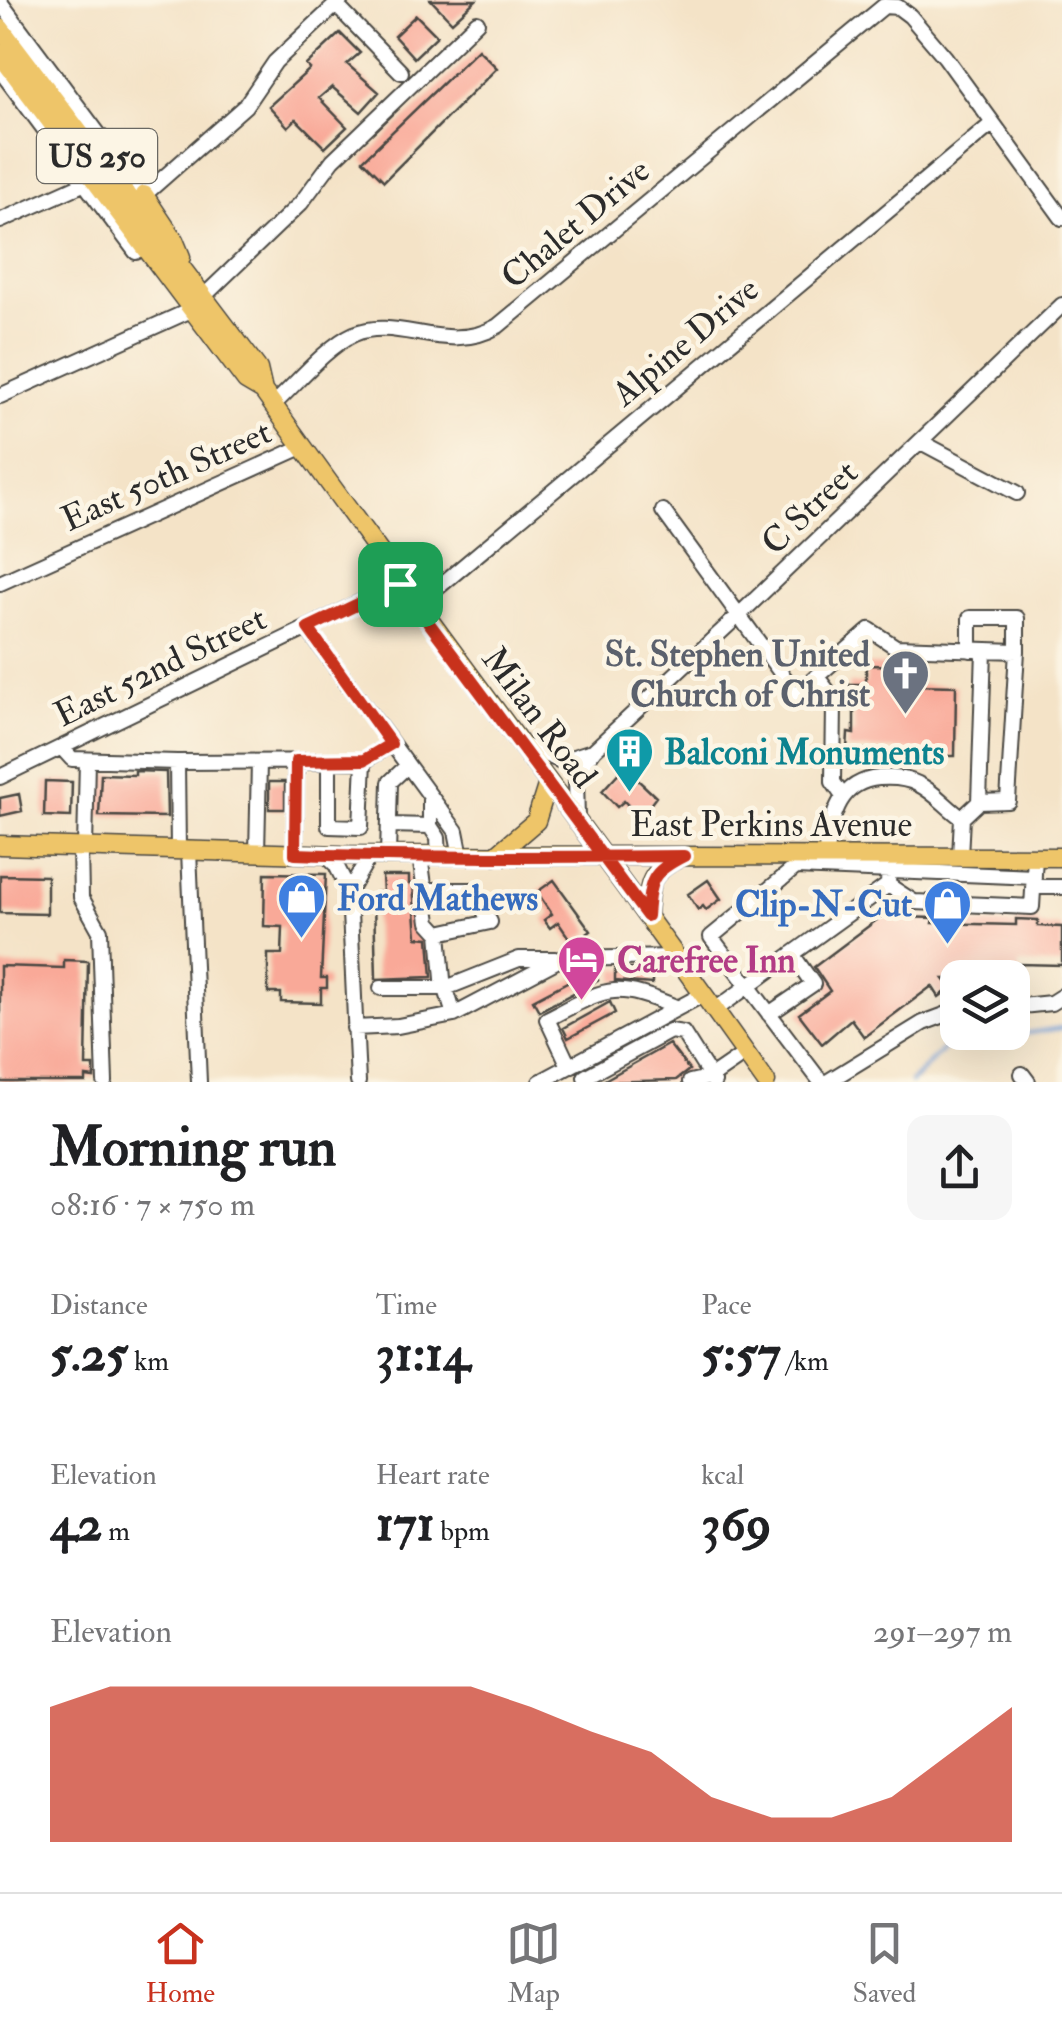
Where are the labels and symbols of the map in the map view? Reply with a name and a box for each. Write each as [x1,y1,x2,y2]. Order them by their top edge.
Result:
road number: US 250 [37,129,157,183]
street label: Chalet Drive [492,149,659,299]
street label: Alpine Drive [602,268,768,417]
street label: East 50th Street [55,410,278,542]
street label: C Street [752,451,867,564]
pin [358,542,443,627]
street label: East 52nd Street [47,597,274,737]
place label: St. Stephen United Church of Christ [605,633,871,717]
street label: Milan Road [472,638,606,797]
church icon: St. Stephen United Church of Christ [879,648,931,716]
building icon: Balconi Monuments [603,726,655,794]
place label: Balconi Monuments [664,731,945,775]
street label: East Perkins Avenue [630,803,912,847]
shop icon: Ford Mathews [276,872,328,940]
place label: Ford Mathews [337,877,538,921]
shop icon: Clip-N-Cut [921,878,973,946]
place label: Clip-N-Cut [735,883,913,927]
hotel icon: Carefree Inn [556,934,608,1002]
place label: Carefree Inn [617,939,796,983]

